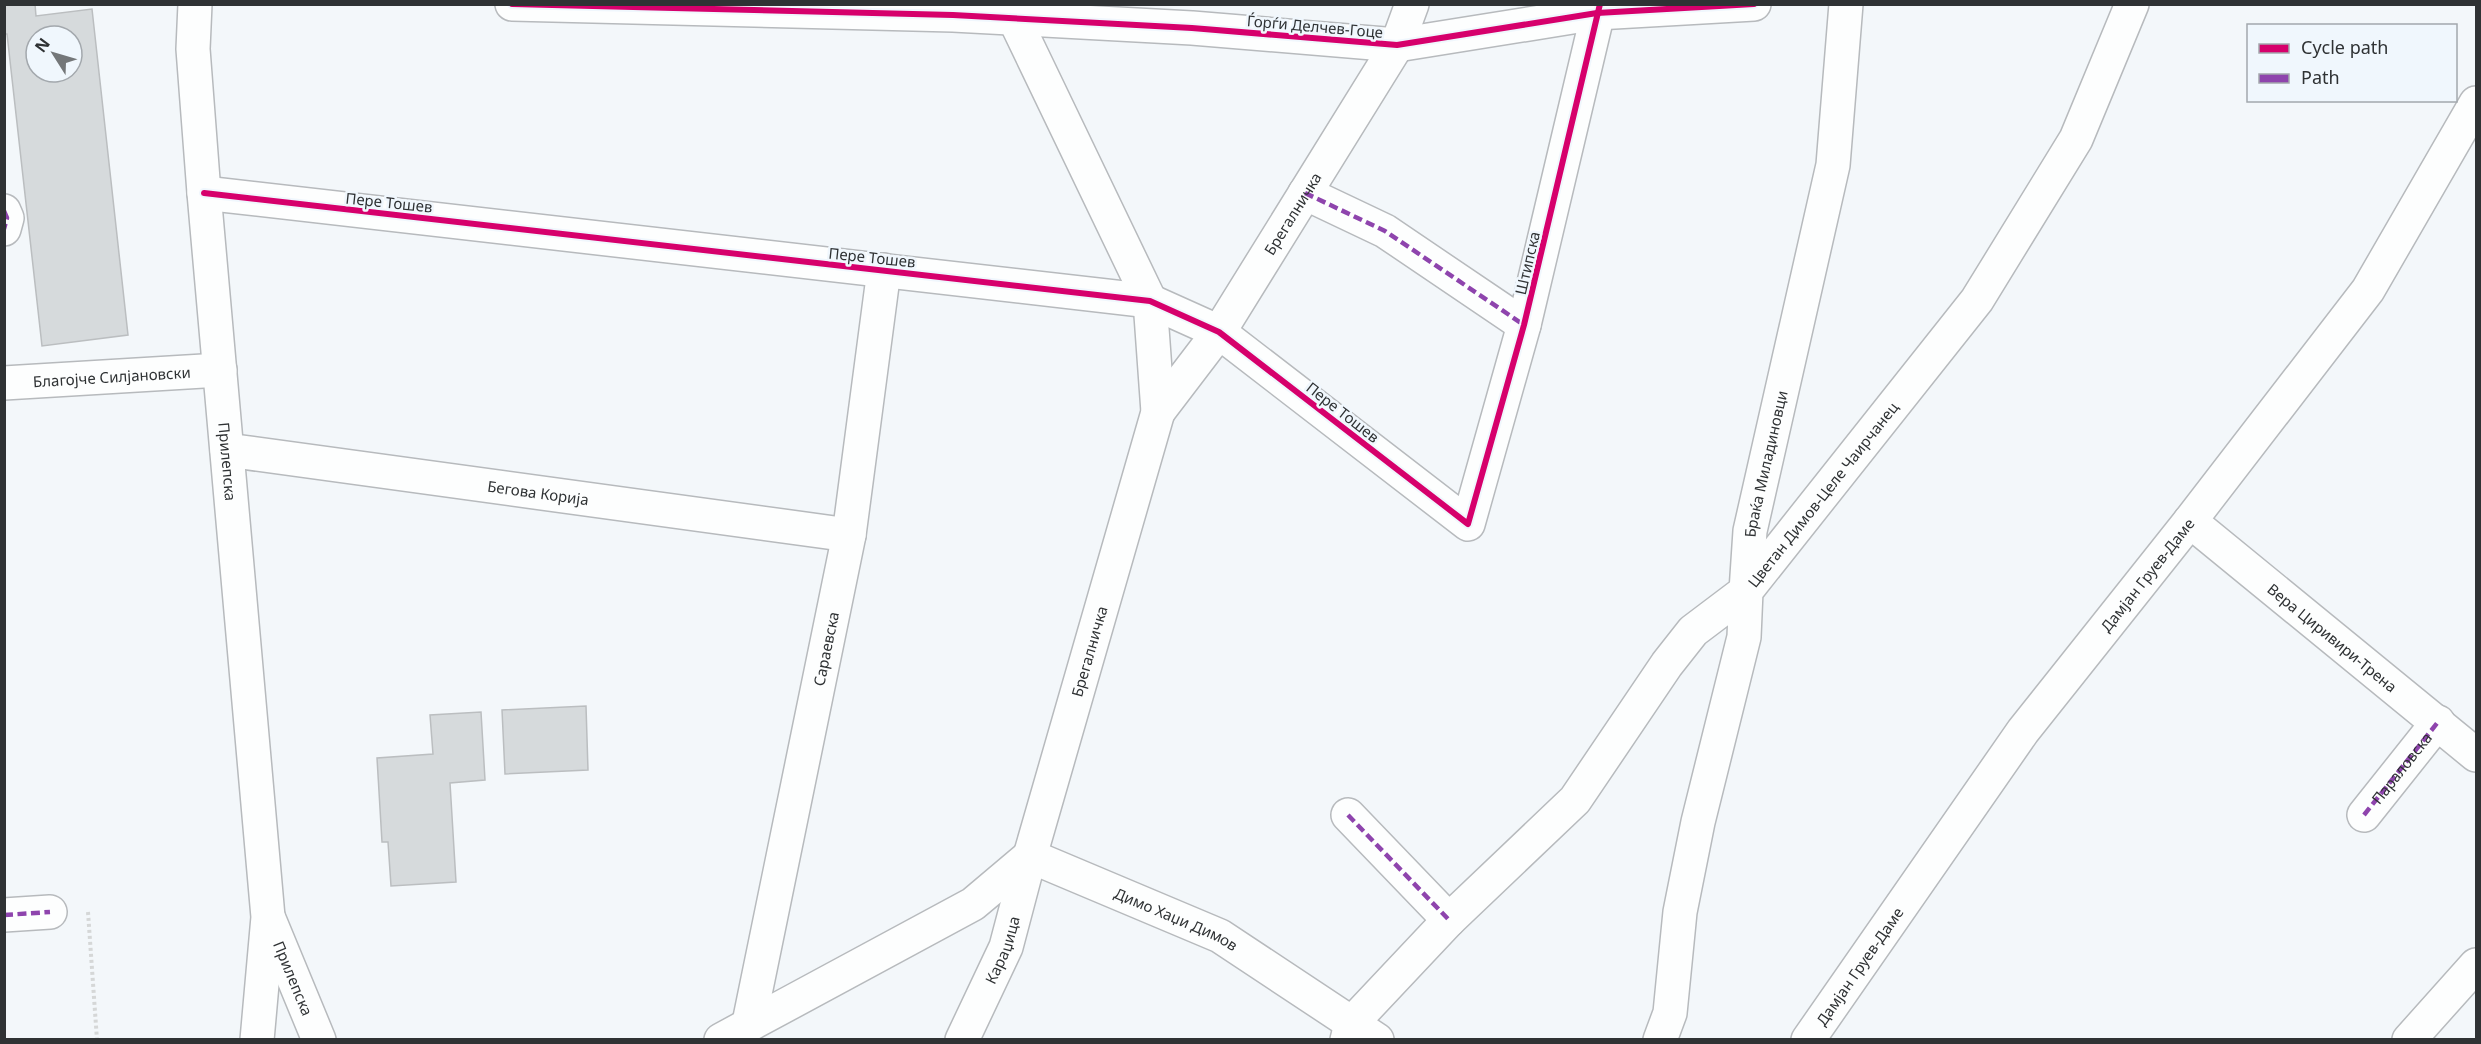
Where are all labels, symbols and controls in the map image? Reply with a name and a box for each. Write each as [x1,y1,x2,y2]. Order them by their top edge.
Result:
street label: Ѓорѓи Делчев-Гоце [1246,10,1384,42]
north arrow [24,24,84,84]
legend [2247,24,2457,102]
text: N [29,33,55,57]
text: Cycle path [2301,35,2388,59]
text: Path [2301,65,2340,89]
street label: Брегалничка [1259,168,1326,259]
street label: Пере Тошев [345,187,433,217]
street label: Штипска [1510,229,1544,297]
street label: Пере Тошев [828,242,916,272]
street label: Благојче Силјановски [32,362,191,391]
street label: Пере Тошев [1302,377,1384,447]
street label: Браќа Миладиновци [1740,388,1792,538]
street label: Цветан Димов-Целе Чаирчанец [1743,397,1903,591]
street label: Прилепска [214,421,241,502]
street label: Бегова Корија [486,476,590,509]
street label: Дамјан Груев-Даме [2096,514,2199,636]
street label: Вера Циривири-Трена [2264,579,2401,696]
street label: Брегалничка [1066,604,1112,699]
street label: Сараевска [808,610,843,688]
street label: Параловска [2367,728,2436,808]
street label: Димо Хаџи Димов [1111,883,1242,955]
street label: Дамјан Груев-Даме [1811,903,1908,1029]
street label: Караџица [980,914,1024,987]
street label: Прилепска [269,938,318,1018]

